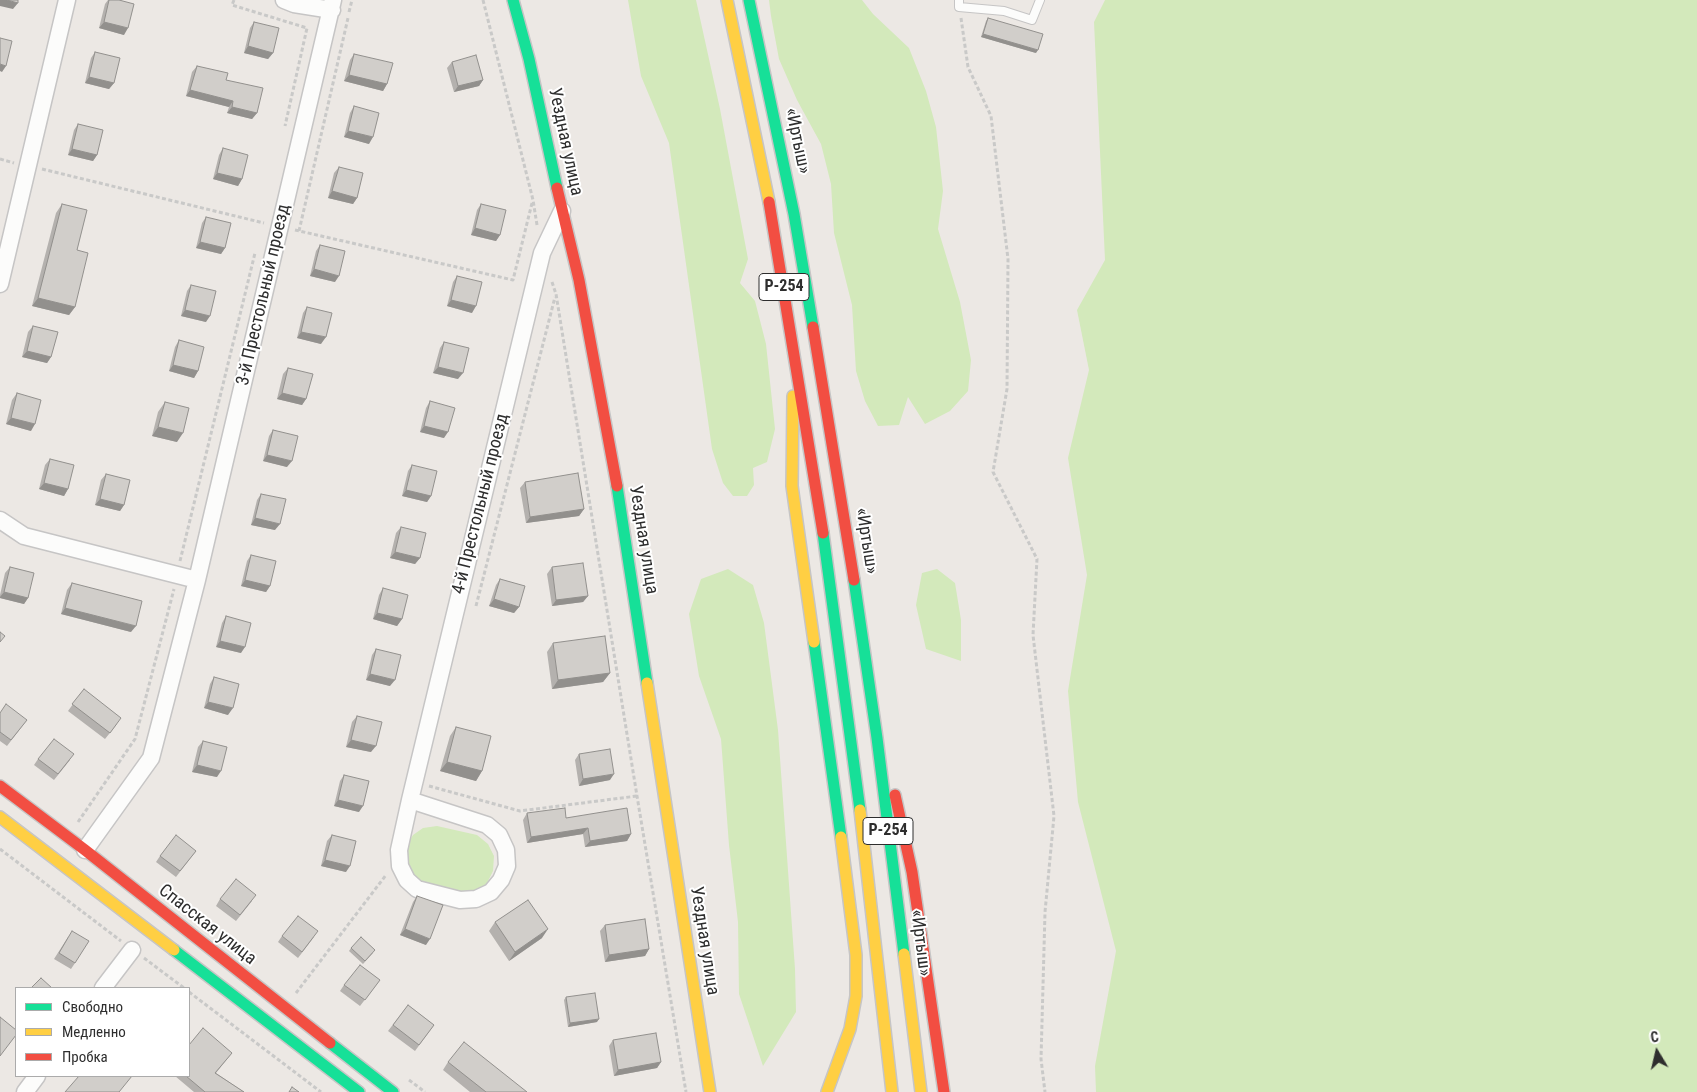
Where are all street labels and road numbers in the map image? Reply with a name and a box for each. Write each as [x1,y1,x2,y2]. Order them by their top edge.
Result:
street label: Уездная улица [543,86,587,198]
street label: «Иртыш» [779,106,815,176]
street label: 3-й Престольный проезд [233,202,295,388]
road number: Р-254 [759,274,809,300]
street label: 4-й Престольный проезд [448,411,514,597]
street label: Уездная улица [624,484,662,596]
street label: «Иртыш» [850,506,882,576]
road number: Р-254 [863,818,913,844]
street label: Спасская улица [154,880,260,970]
street label: Уездная улица [685,885,723,997]
street label: «Иртыш» [905,908,935,978]

